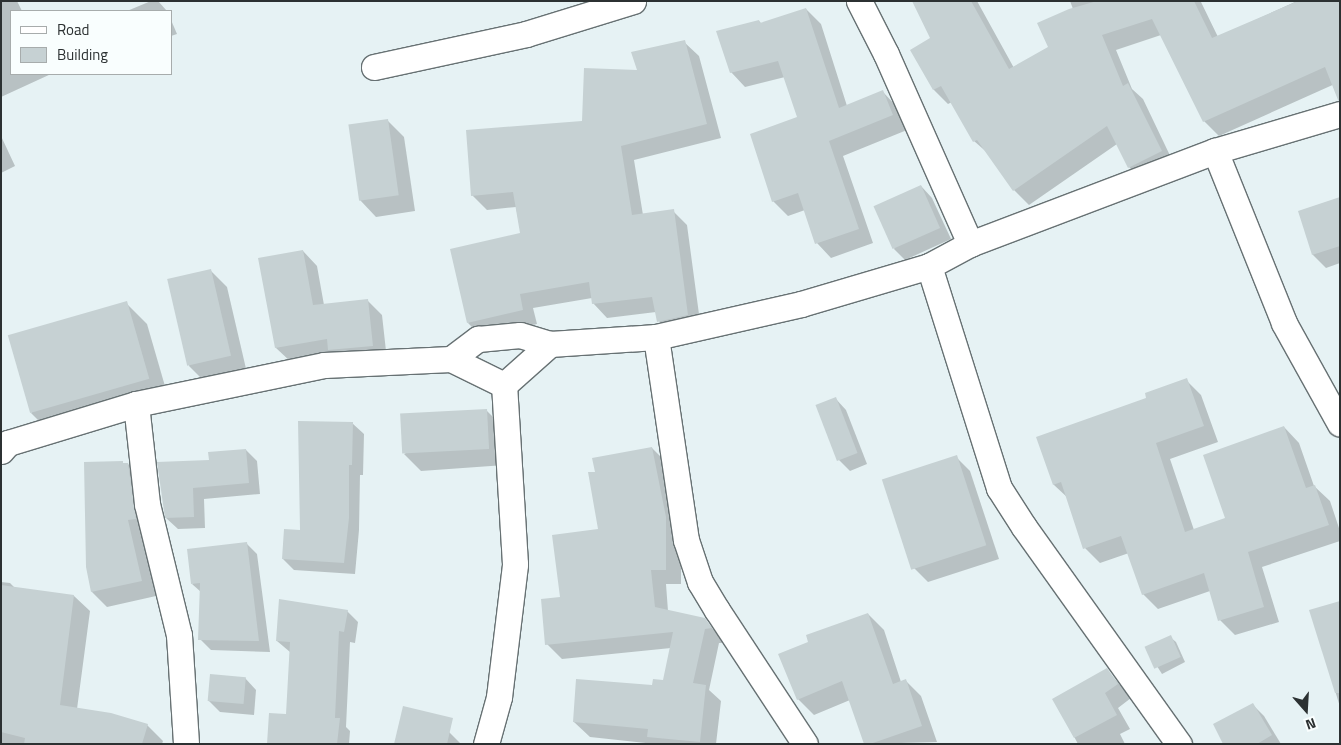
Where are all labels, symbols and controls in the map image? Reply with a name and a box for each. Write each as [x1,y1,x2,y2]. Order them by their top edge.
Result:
legend [10,10,172,75]
text: Road [57,18,89,41]
text: Building [57,43,108,66]
north arrow [1281,685,1331,735]
text: N [1303,713,1319,736]

